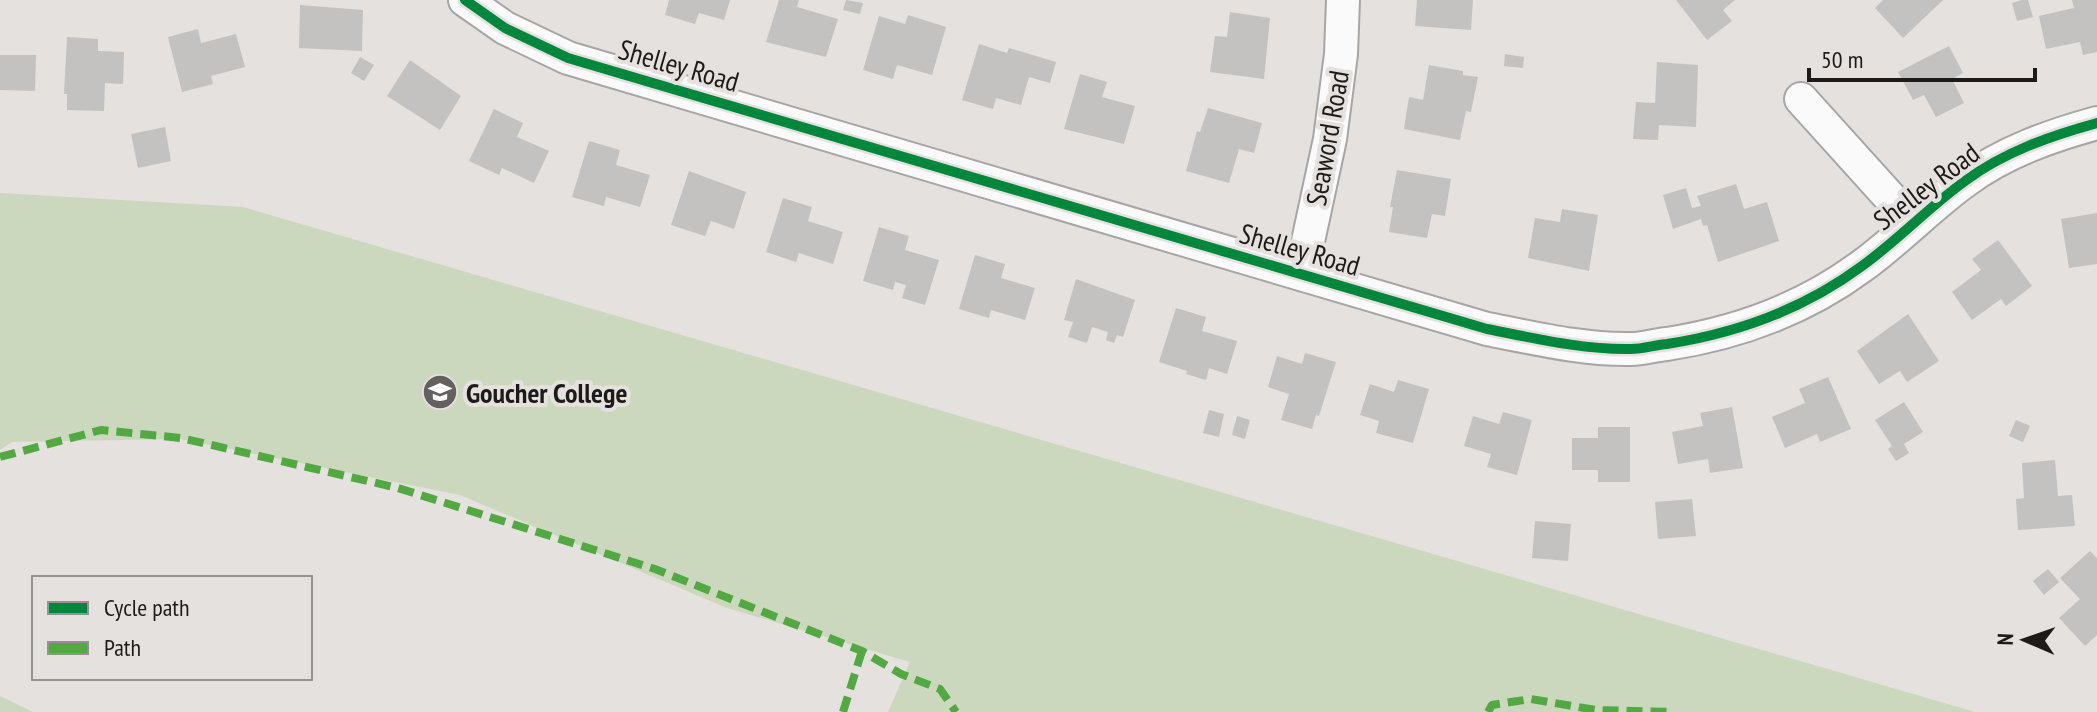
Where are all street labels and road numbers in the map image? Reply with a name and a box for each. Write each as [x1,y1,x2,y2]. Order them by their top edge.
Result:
street label: Shelley Road [615,30,743,100]
street label: Seaword Road [1297,68,1357,208]
street label: Shelley Road [1866,134,1986,238]
street label: Shelley Road [1236,214,1364,284]

